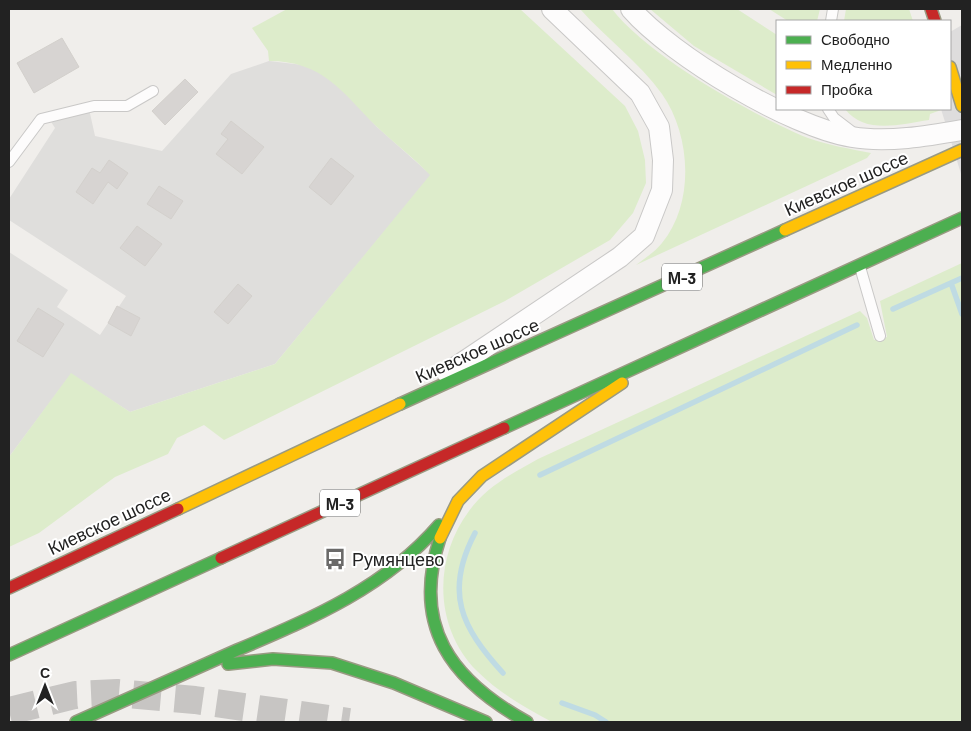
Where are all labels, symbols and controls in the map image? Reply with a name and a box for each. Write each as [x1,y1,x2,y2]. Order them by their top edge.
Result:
legend [776,20,951,110]
text: Свободно [821,30,890,48]
text: Медленно [821,55,892,73]
text: Пробка [821,80,873,98]
street label: Киевское шоссе [781,146,911,220]
road number: М-3 [662,264,702,290]
street label: Киевское шоссе [412,313,542,387]
street label: Киевское шоссе [44,483,174,559]
road number: М-3 [320,489,360,516]
bus stop icon: Румянцево [322,546,348,572]
place label: Румянцево [352,548,444,570]
north arrow [20,661,70,711]
text: С [40,664,50,681]

